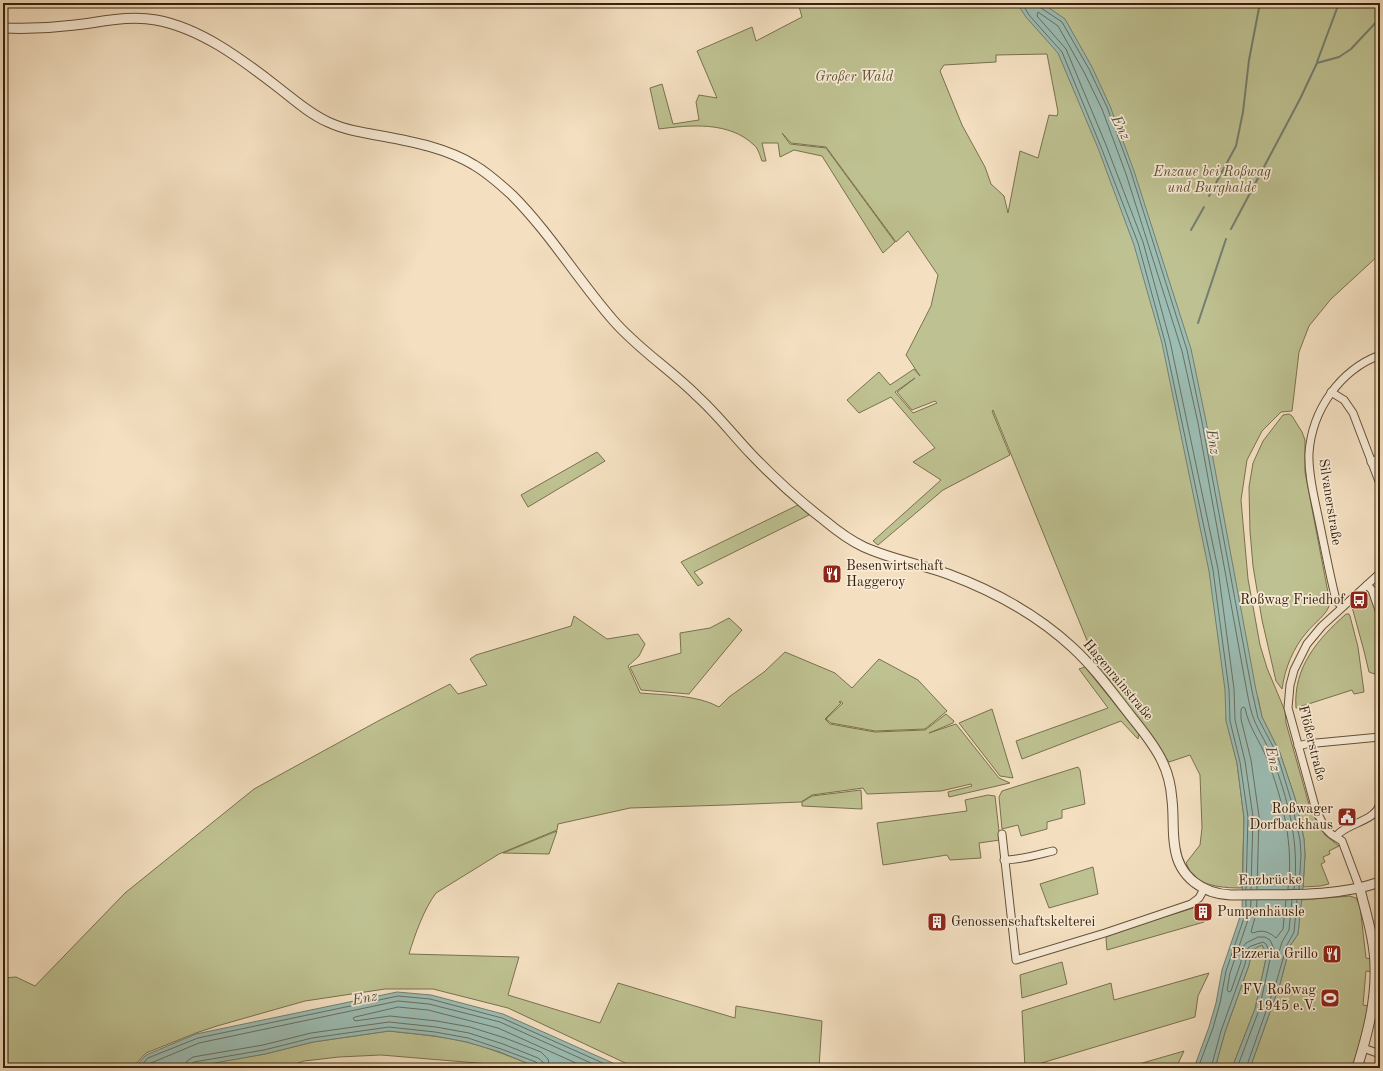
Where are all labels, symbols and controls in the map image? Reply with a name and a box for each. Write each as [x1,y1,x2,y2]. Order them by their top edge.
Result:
park label: Großer Wald [815,70,894,84]
water label: Enz [1107,112,1133,143]
park label: Enzaue bei Roßwag und Burghalde [1152,165,1271,196]
water label: Enz [1202,427,1222,456]
street label: Silvanerstraße [1316,458,1344,546]
place label: Besenwirtschaft Haggeroy [846,559,944,589]
restaurant icon: Besenwirtschaft Haggeroy [821,563,843,585]
bus stop icon: Roßwag Friedhof [1348,589,1370,611]
place label: Roßwag Friedhof [1240,593,1346,607]
street label: Hagenrainstraße [1080,637,1156,723]
street label: Flößerstraße [1296,704,1328,782]
water label: Enz [1261,744,1282,774]
place label: Roßwager Dorfbackhaus [1249,802,1333,832]
public building icon: Roßwager Dorfbackhaus [1336,806,1358,828]
street label: Enzbrücke [1238,872,1302,888]
building icon: Pumpenhäusle [1192,901,1214,923]
place label: Pumpenhäusle [1217,905,1305,919]
building icon: Genossenschaftskelterei [926,911,948,933]
place label: Genossenschaftskelterei [951,915,1096,929]
restaurant icon: Pizzeria Grillo [1321,943,1343,965]
place label: Pizzeria Grillo [1231,947,1318,961]
place label: FV Roßwag 1945 e.V. [1243,983,1316,1013]
sports icon: FV Roßwag 1945 e.V. [1319,987,1341,1009]
water label: Enz [350,989,379,1009]

